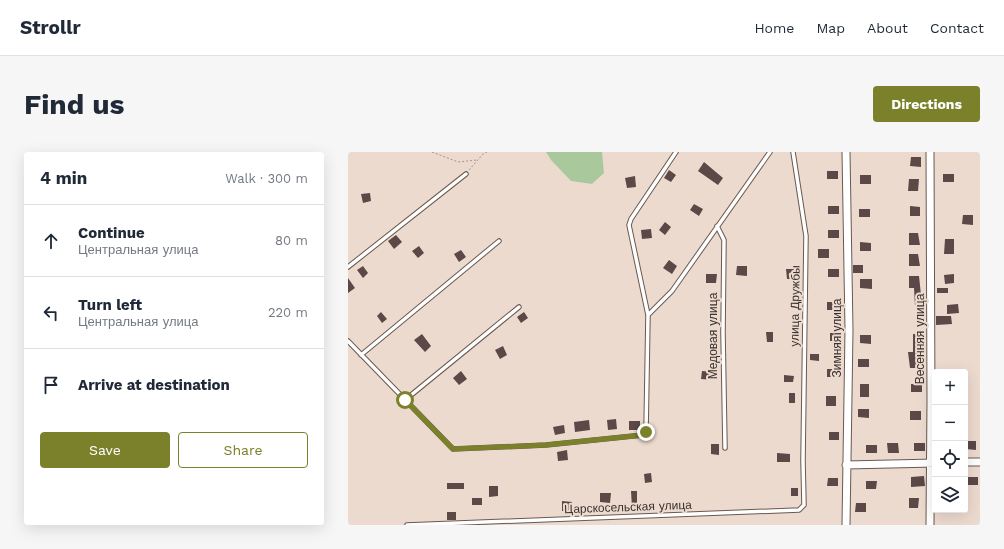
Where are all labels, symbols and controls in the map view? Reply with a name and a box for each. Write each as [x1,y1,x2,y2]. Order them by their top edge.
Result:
text: Strollr [20,16,81,39]
text: Home [754,20,794,36]
text: Map [816,20,845,36]
text: About [867,20,908,36]
text: Contact [930,20,984,36]
button: Directions [873,86,980,122]
text: Find us [24,88,124,121]
text: 4 min [40,168,87,188]
text: Walk · 300 m [225,171,308,186]
text: Continue [78,224,145,242]
icon: ahead [40,230,62,252]
text: 80 m [275,233,308,248]
text: Центральная улица [78,242,198,257]
street label: улица Дружбы [787,265,803,347]
street label: Медовая улица [706,292,720,379]
street label: Весенняя улица [913,293,927,384]
text: Turn left [78,296,142,314]
street label: Зимняя улица [830,298,844,377]
icon: left [40,302,62,324]
text: 220 m [268,305,308,320]
text: Центральная улица [78,314,198,329]
map controls [932,369,968,513]
button: + [932,369,968,405]
icon: arrive [40,374,62,396]
text: Arrive at destination [78,376,230,394]
route start [396,391,414,409]
button: − [932,405,968,441]
route end [637,423,655,441]
button: Save [40,432,170,468]
button: Share [178,432,308,468]
button: locate [932,441,968,477]
button: layers [932,477,968,513]
street label: Царскосельская улица [564,498,692,516]

